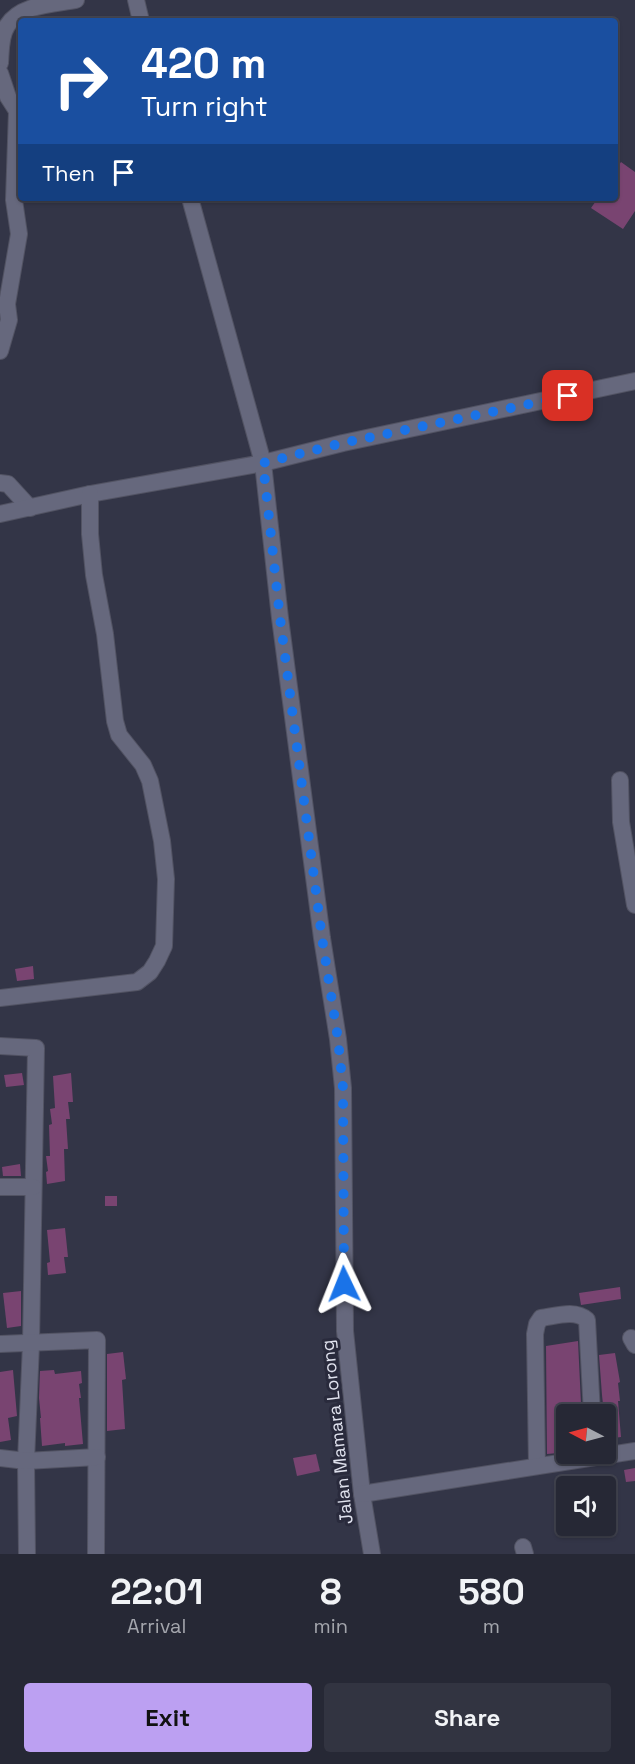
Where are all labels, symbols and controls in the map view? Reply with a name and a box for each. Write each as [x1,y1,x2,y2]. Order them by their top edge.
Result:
text: 420 m [141,37,266,90]
icon: right [42,42,120,120]
text: Turn right [141,89,268,124]
icon: arrive [107,156,140,189]
text: Then [42,159,95,187]
pin [542,370,593,421]
icon: arrive [551,379,584,412]
position arrow [312,1252,376,1316]
street label: Jalan Mamara Lorong [315,1339,358,1525]
north arrow [556,1404,616,1464]
map controls [556,1404,616,1536]
button: sound [556,1476,616,1536]
text: 22:01 [110,1569,203,1615]
text: 8 [320,1569,342,1615]
text: 580 [458,1569,525,1615]
text: Arrival [127,1613,187,1639]
text: min [314,1613,348,1639]
text: m [483,1613,500,1639]
button: Exit [24,1683,312,1752]
button: Share [324,1683,611,1752]

